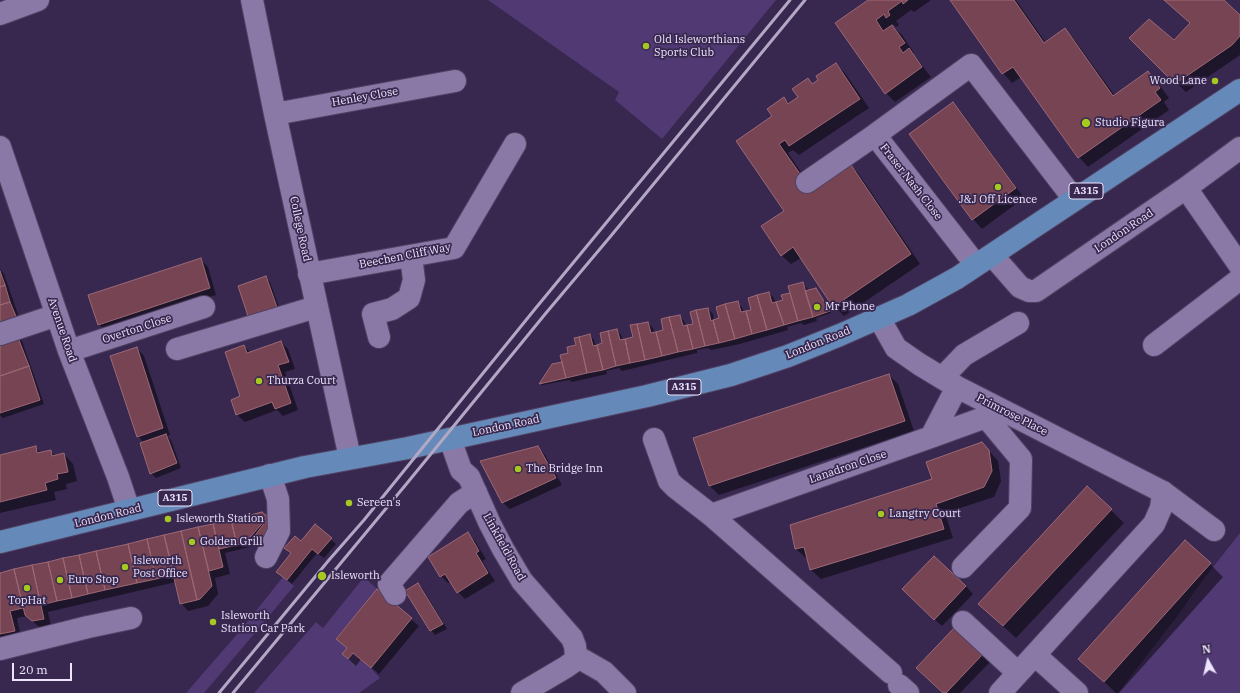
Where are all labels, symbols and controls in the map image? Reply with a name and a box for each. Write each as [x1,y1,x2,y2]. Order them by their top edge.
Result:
place label: Old Isleworthians Sports Club [654,33,745,59]
marker: Old Isleworthians Sports Club [641,41,651,51]
place label: Wood Lane [1150,74,1207,88]
marker: Wood Lane [1210,76,1220,86]
street label: Henley Close [331,85,399,109]
place label: Studio Figura [1095,116,1165,130]
marker: Studio Figura [1080,117,1092,129]
street label: Fraser Nash Close [877,141,945,223]
marker: J&J Off Licence [993,182,1003,192]
road number: A315 [1069,183,1103,199]
place label: J&J Off Licence [959,193,1037,207]
street label: College Road [287,195,313,263]
street label: London Road [1092,206,1156,256]
street label: Beechen Cliff Way [358,241,452,271]
street label: Avenue Road [45,296,79,364]
place label: Mr Phone [825,300,875,314]
marker: Mr Phone [812,302,822,312]
street label: Overton Close [101,312,173,346]
street label: London Road [784,324,852,362]
place label: Thurza Court [267,374,336,388]
marker: Thurza Court [254,376,264,386]
road number: A315 [667,379,701,395]
street label: Primrose Place [974,391,1050,439]
street label: London Road [471,412,541,440]
street label: Lanadron Close [808,448,888,486]
place label: The Bridge Inn [526,462,603,476]
marker: The Bridge Inn [513,464,523,474]
road number: A315 [158,490,192,506]
place label: Sereen's [357,496,401,510]
marker: Sereen's [344,498,354,508]
street label: London Road [73,501,143,531]
place label: Langtry Court [889,507,961,521]
marker: Langtry Court [876,509,886,519]
street label: Linkfield Road [480,511,528,583]
place label: Isleworth Station [176,512,264,526]
marker: Isleworth Station [163,514,173,524]
place label: Golden Grill [200,535,262,549]
marker: Golden Grill [187,537,197,547]
place label: Isleworth Post Office [133,554,188,580]
marker: Isleworth Post Office [120,562,130,572]
place label: Isleworth [331,569,380,583]
marker: Isleworth [316,570,328,582]
place label: Euro Stop [68,573,119,587]
marker: Euro Stop [55,575,65,585]
marker: TopHat [22,583,32,593]
place label: TopHat [8,594,46,608]
place label: Isleworth Station Car Park [221,609,305,635]
marker: Isleworth Station Car Park [208,617,218,627]
north arrow [1188,641,1228,681]
text: N [1201,642,1212,657]
scale bar [14,655,74,681]
text: 20 m [19,662,48,677]

